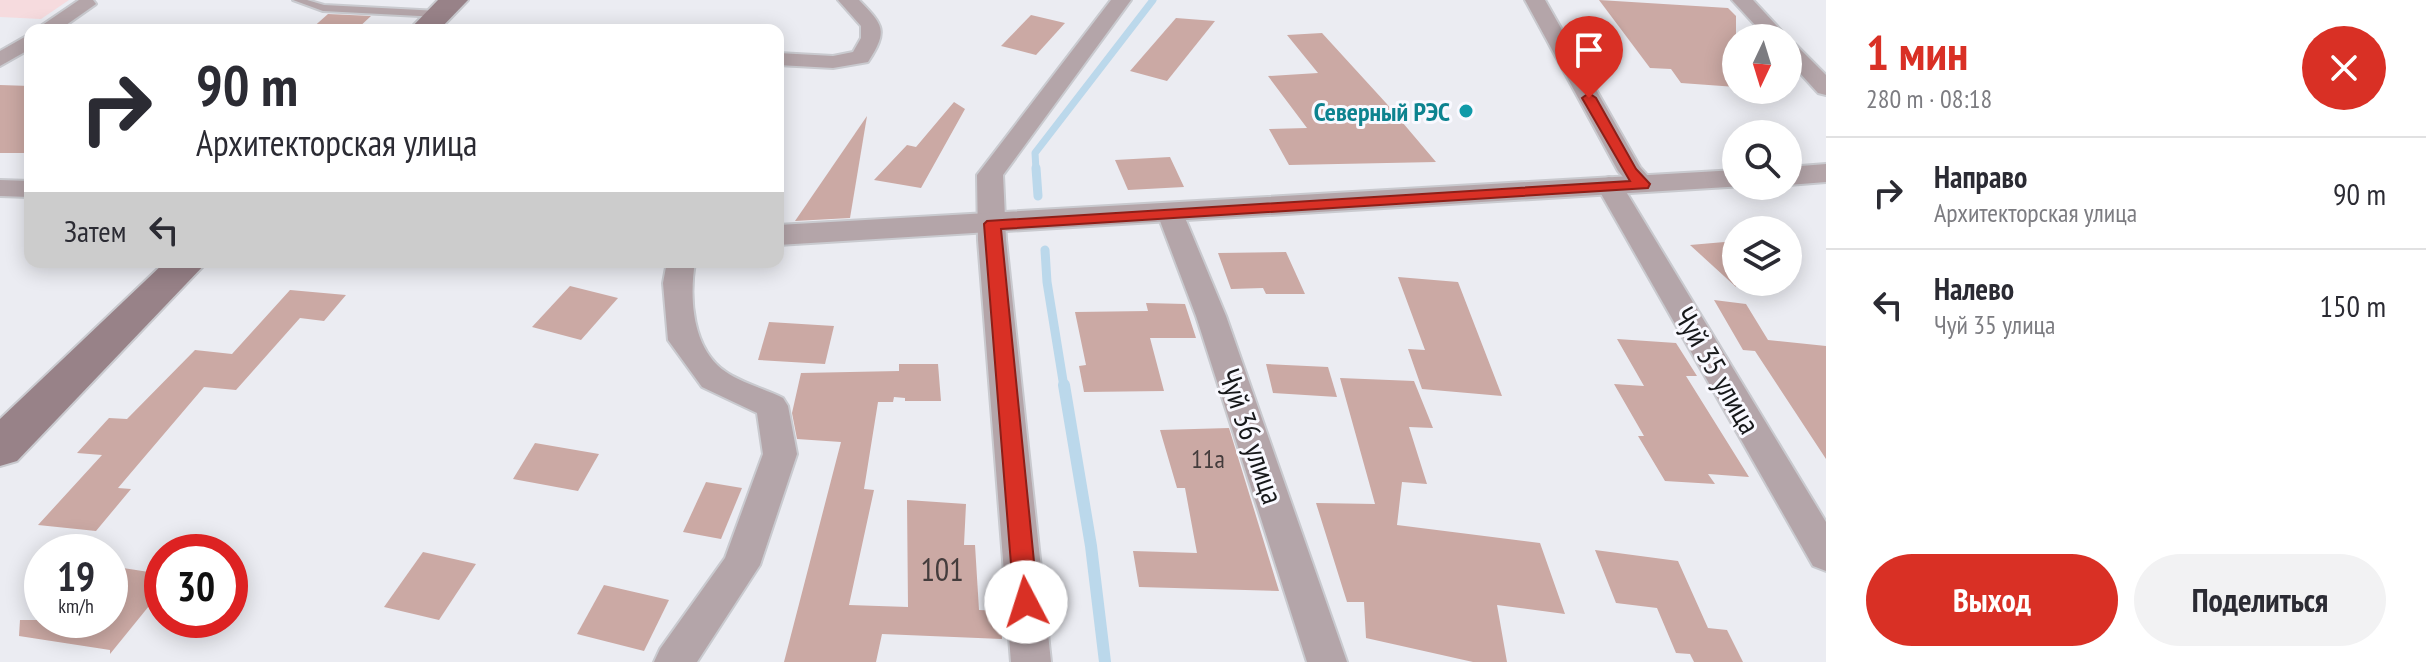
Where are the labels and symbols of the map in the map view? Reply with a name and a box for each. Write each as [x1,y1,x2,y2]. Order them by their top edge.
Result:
pin [1555,16,1623,98]
north arrow [1722,24,1802,104]
place label: Северный РЭС [1314,95,1450,128]
marker: Северный РЭС [1457,102,1475,120]
street label: Чуй 35 улица [1666,300,1770,440]
street label: Чуй 36 улица [1211,363,1293,509]
house number: 11а [1191,442,1225,475]
speed limit sign: 30 [144,534,248,638]
house number: 101 [920,548,964,590]
position arrow [984,560,1068,644]

